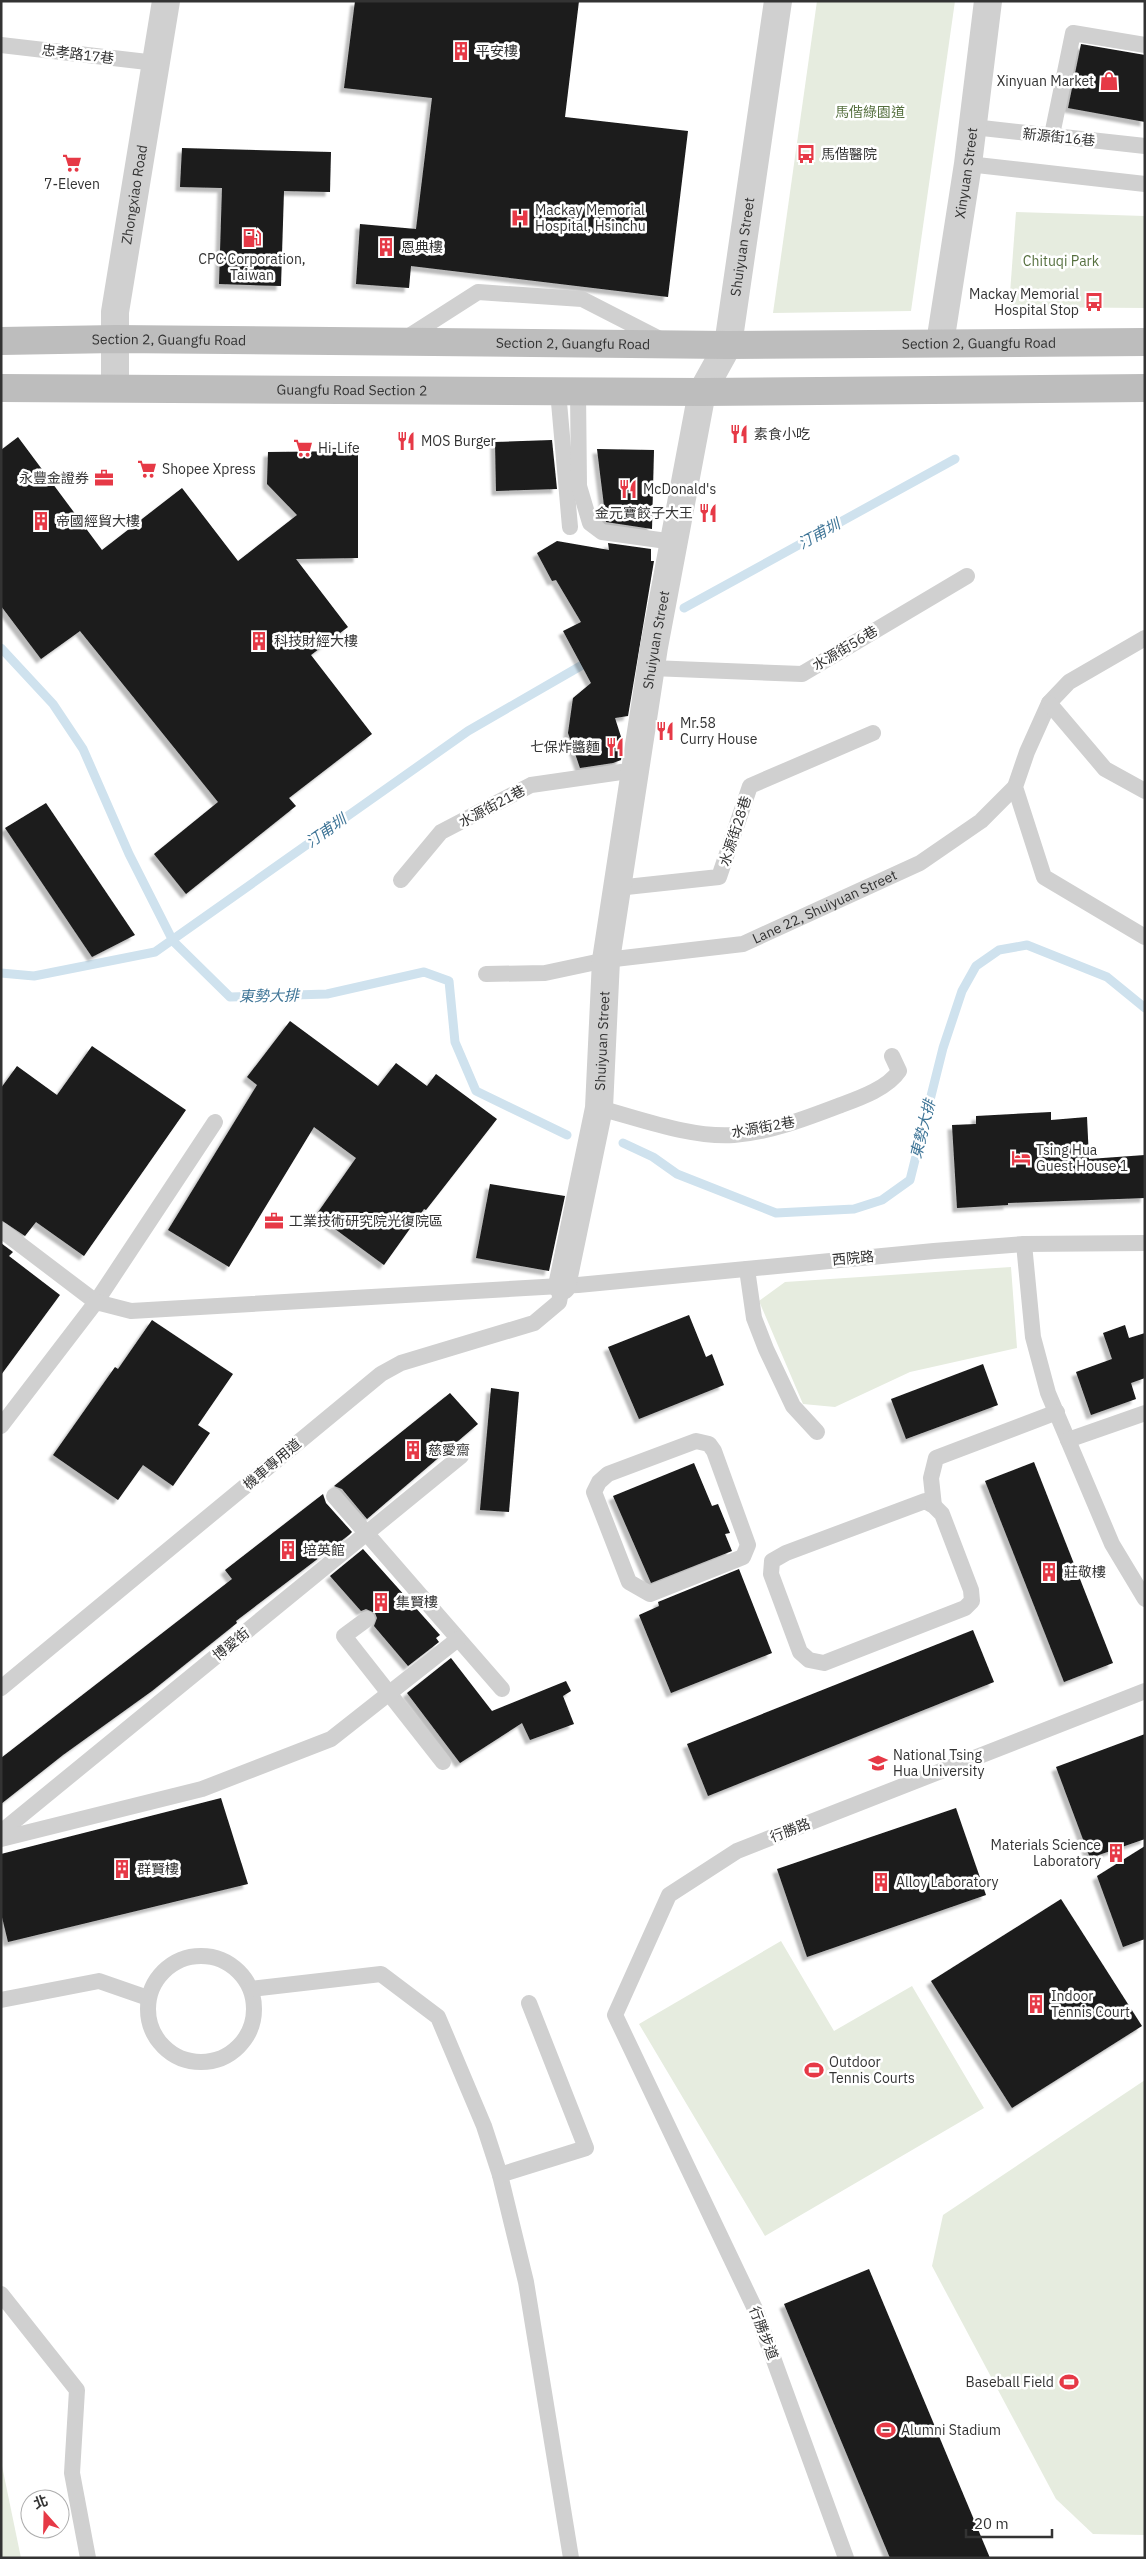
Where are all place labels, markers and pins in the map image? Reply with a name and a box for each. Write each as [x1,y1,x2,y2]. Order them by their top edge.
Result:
building icon: 平安樓 [450,40,472,62]
place label: 平安樓 [476,42,518,60]
shop icon: Xinyuan Market [1098,70,1120,92]
place label: Xinyuan Market [997,72,1094,90]
bus stop icon: 馬偕醫院 [795,143,817,165]
place label: 馬偕醫院 [821,145,877,163]
supermarket icon: 7-Eleven [61,152,83,174]
place label: 7-Eleven [44,175,100,193]
place label: Mackay Memorial Hospital, Hsinchu [535,201,646,235]
hospital icon: Mackay Memorial Hospital, Hsinchu [509,207,531,229]
fuel station icon: CPC Corporation, Taiwan [241,227,263,249]
building icon: 恩典樓 [375,236,397,258]
place label: 恩典樓 [401,238,443,256]
place label: CPC Corporation, Taiwan [198,250,306,284]
place label: Mackay Memorial Hospital Stop [969,285,1079,319]
bus stop icon: Mackay Memorial Hospital Stop [1083,291,1105,313]
restaurant icon: 素食小吃 [728,423,750,445]
place label: 素食小吃 [754,425,810,443]
restaurant icon: MOS Burger [395,430,417,452]
place label: MOS Burger [421,432,496,450]
supermarket icon: Hi-Life [292,437,314,459]
place label: Hi-Life [318,439,360,457]
supermarket icon: Shopee Xpress [136,458,158,480]
place label: Shopee Xpress [162,460,256,478]
office icon: 永豐金證券 [93,467,115,489]
place label: 永豐金證券 [19,469,89,487]
restaurant icon: McDonald's [617,478,639,500]
place label: McDonald's [643,480,716,498]
restaurant icon: 金元寶餃子大王 [697,502,719,524]
place label: 金元寶餃子大王 [595,504,693,522]
building icon: 帝國經貿大樓 [30,510,52,532]
place label: 帝國經貿大樓 [56,512,140,530]
building icon: 科技財經大樓 [248,630,270,652]
place label: 科技財經大樓 [274,632,358,650]
place label: Mr.58 Curry House [680,714,758,748]
restaurant icon: Mr.58 Curry House [654,720,676,742]
restaurant icon: 七保炸醬麵 [604,736,626,758]
place label: 七保炸醬麵 [530,738,600,756]
place label: Tsing Hua Guest House 1 [1036,1141,1128,1175]
hotel icon: Tsing Hua Guest House 1 [1010,1147,1032,1169]
office icon: 工業技術研究院光復院區 [263,1210,285,1232]
place label: 工業技術研究院光復院區 [289,1212,443,1230]
building icon: 慈愛齋 [402,1439,424,1461]
place label: 慈愛齋 [428,1441,470,1459]
building icon: 培英館 [277,1539,299,1561]
place label: 培英館 [303,1541,345,1559]
building icon: 莊敬樓 [1038,1561,1060,1583]
place label: 莊敬樓 [1064,1563,1106,1581]
building icon: 集賢樓 [370,1591,392,1613]
place label: 集賢樓 [396,1593,438,1611]
place label: National Tsing Hua University [893,1746,984,1780]
school or university icon: National Tsing Hua University [867,1752,889,1774]
place label: Materials Science Laboratory [991,1836,1101,1870]
building icon: Materials Science Laboratory [1105,1842,1127,1864]
building icon: 群賢樓 [111,1858,133,1880]
place label: 群賢樓 [137,1860,179,1878]
building icon: Alloy Laboratory [870,1871,892,1893]
place label: Alloy Laboratory [896,1873,999,1891]
place label: Indoor Tennis Court [1051,1987,1130,2021]
building icon: Indoor Tennis Court [1025,1993,1047,2015]
place label: Outdoor Tennis Courts [829,2053,915,2087]
sports icon: Outdoor Tennis Courts [803,2059,825,2081]
sports icon: Baseball Field [1058,2371,1080,2393]
place label: Baseball Field [965,2373,1054,2391]
sports icon: Alumni Stadium [875,2419,897,2441]
place label: Alumni Stadium [901,2421,1001,2439]

